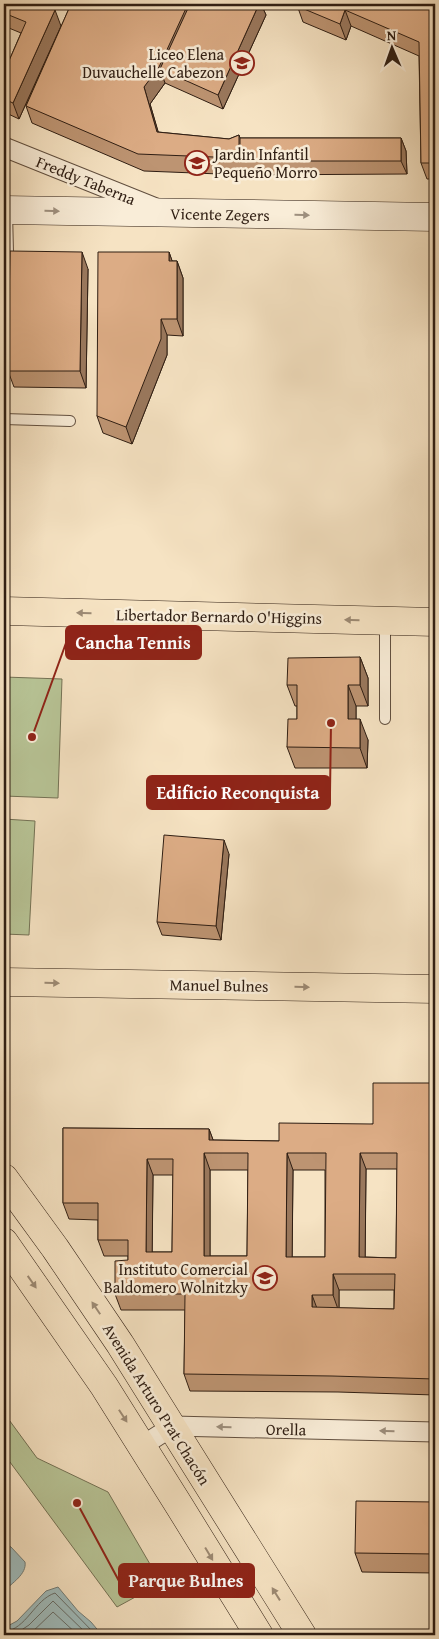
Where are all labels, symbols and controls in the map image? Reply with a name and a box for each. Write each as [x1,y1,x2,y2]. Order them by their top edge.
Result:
north arrow [366,22,416,72]
text: N [387,25,397,45]
place label: Liceo Elena Duvauchelle Cabezon [82,42,224,84]
school or university icon: Liceo Elena Duvauchelle Cabezon [229,50,255,76]
place label: Jardin Infantil Pequeño Morro [212,142,318,184]
street label: Freddy Taberna [33,149,140,211]
school or university icon: Jardin Infantil Pequeño Morro [184,150,210,176]
street label: Vicente Zegers [170,201,270,227]
one-way arrow [45,207,61,215]
one-way arrow [295,211,311,219]
street label: Libertador Bernardo O'Higgins [116,602,322,630]
one-way arrow [76,609,92,617]
one-way arrow [343,616,359,624]
callout: Cancha Tennis [66,626,201,659]
text: Cancha Tennis [75,629,191,656]
callout: Edificio Reconquista [147,776,330,809]
text: Edificio Reconquista [156,779,320,806]
street label: Manuel Bulnes [169,972,269,998]
one-way arrow [45,979,61,987]
one-way arrow [295,983,311,991]
place label: Instituto Comercial Baldomero Wolnitzky [104,1257,249,1299]
school or university icon: Instituto Comercial Baldomero Wolnitzky [252,1265,278,1291]
one-way arrow [27,1275,37,1288]
one-way arrow [91,1302,101,1315]
street label: Avenida Arturo Prat Chacón [97,1318,217,1490]
one-way arrow [119,1409,128,1423]
street label: Orella [266,1417,307,1441]
one-way arrow [216,1423,232,1431]
one-way arrow [378,1427,394,1435]
one-way arrow [205,1547,214,1561]
callout: Parque Bulnes [119,1564,254,1597]
text: Parque Bulnes [128,1567,244,1594]
one-way arrow [272,1587,281,1600]

